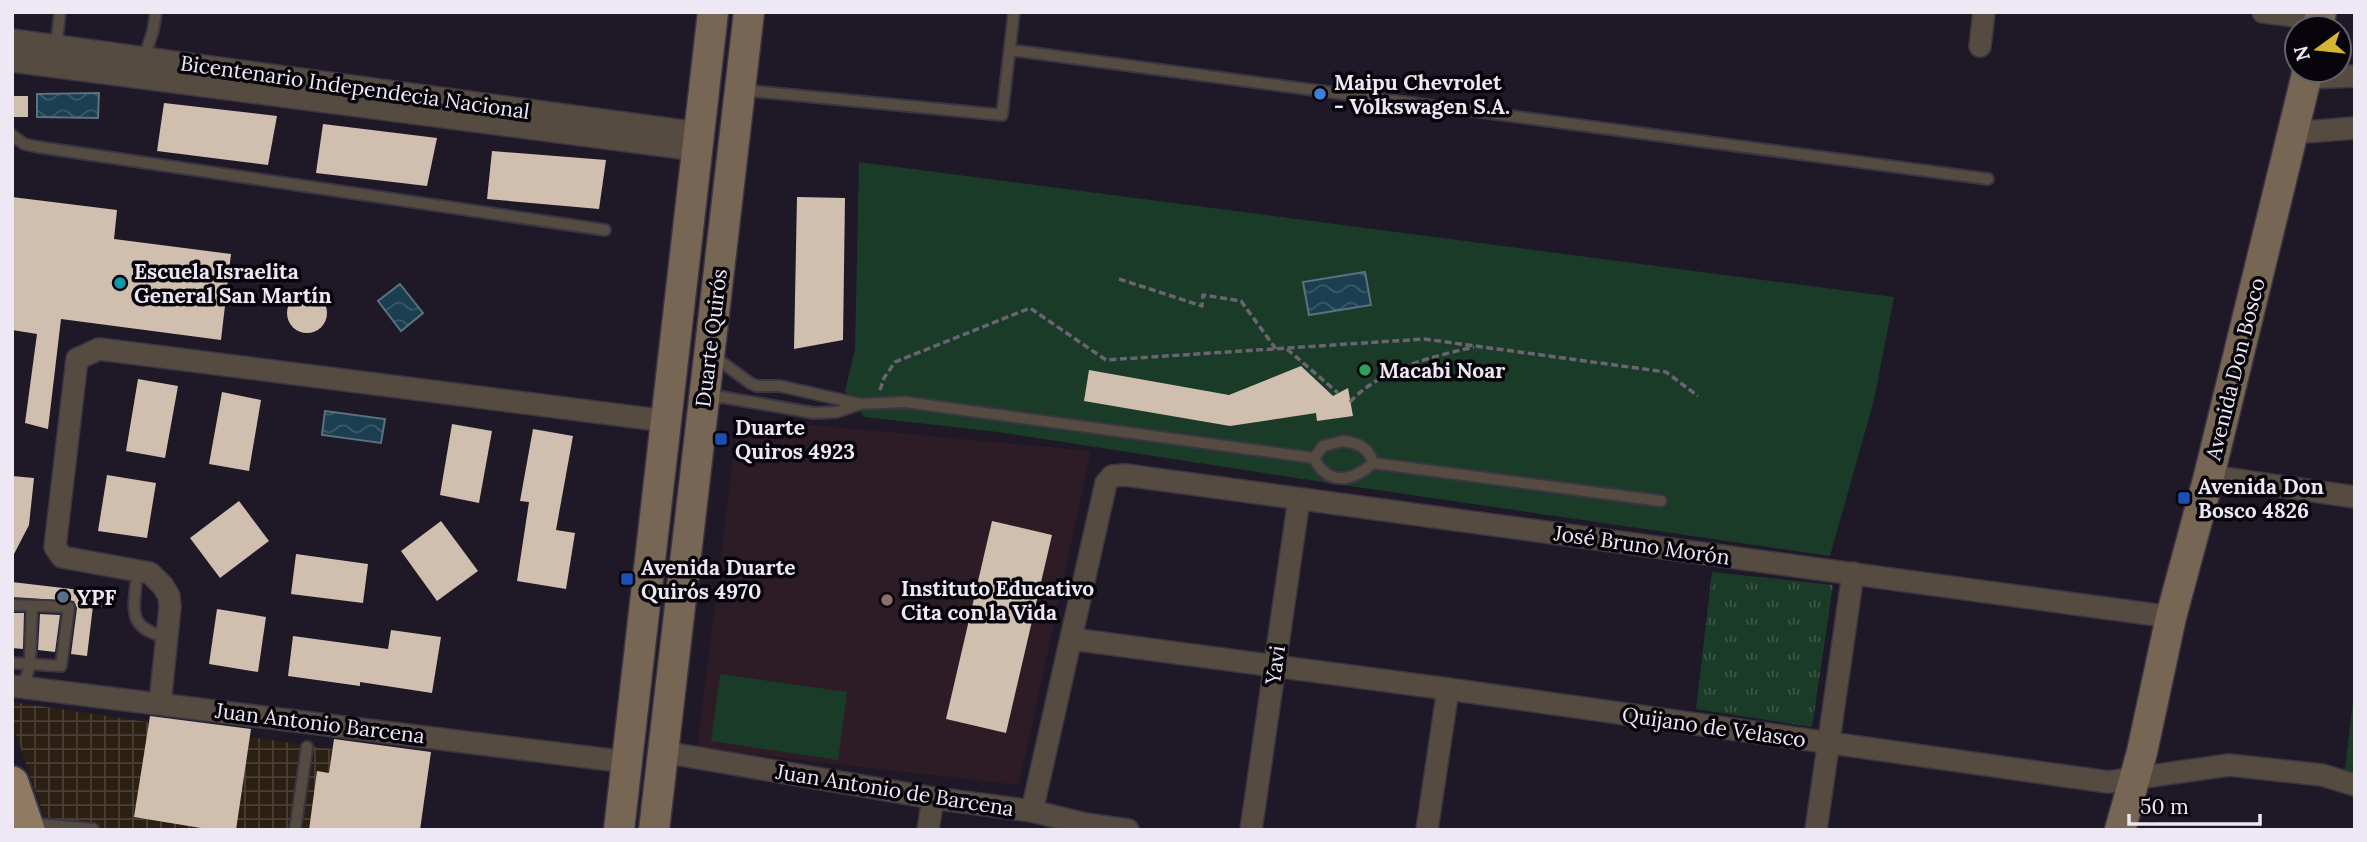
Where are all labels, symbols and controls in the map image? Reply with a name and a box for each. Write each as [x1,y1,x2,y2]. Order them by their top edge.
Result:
north arrow [2283,14,2353,84]
text: N [2288,43,2315,64]
street label: Bicentenario Independecia Nacional [179,49,531,125]
place label: Maipu Chevrolet - Volkswagen S.A. [1334,69,1510,120]
marker: Maipu Chevrolet - Volkswagen S.A. [1312,86,1328,102]
place label: Escuela Israelita General San Martín [134,258,332,309]
street label: Duarte Quirós [689,267,733,409]
marker: Escuela Israelita General San Martín [112,275,128,291]
street label: Avenida Don Bosco [2199,275,2271,464]
place label: Macabi Noar [1379,357,1505,384]
marker: Macabi Noar [1357,362,1373,378]
place label: Duarte Quiros 4923 [735,414,855,465]
marker: Duarte Quiros 4923 [713,431,729,447]
place label: Avenida Don Bosco 4826 [2198,473,2324,524]
marker: Avenida Don Bosco 4826 [2176,490,2192,506]
street label: José Bruno Morón [1551,519,1732,571]
place label: Avenida Duarte Quirós 4970 [641,554,796,605]
marker: Avenida Duarte Quirós 4970 [619,571,635,587]
place label: Instituto Educativo Cita con la Vida [901,575,1094,626]
place label: YPF [77,584,116,611]
marker: YPF [55,589,71,605]
marker: Instituto Educativo Cita con la Vida [879,592,895,608]
street label: Yavi [1259,644,1291,687]
street label: Juan Antonio Barcena [213,697,426,749]
street label: Quijano de Velasco [1620,701,1808,753]
street label: Juan Antonio de Barcena [773,758,1016,822]
scale bar [2129,782,2260,826]
text: 50 m [2140,793,2189,820]

